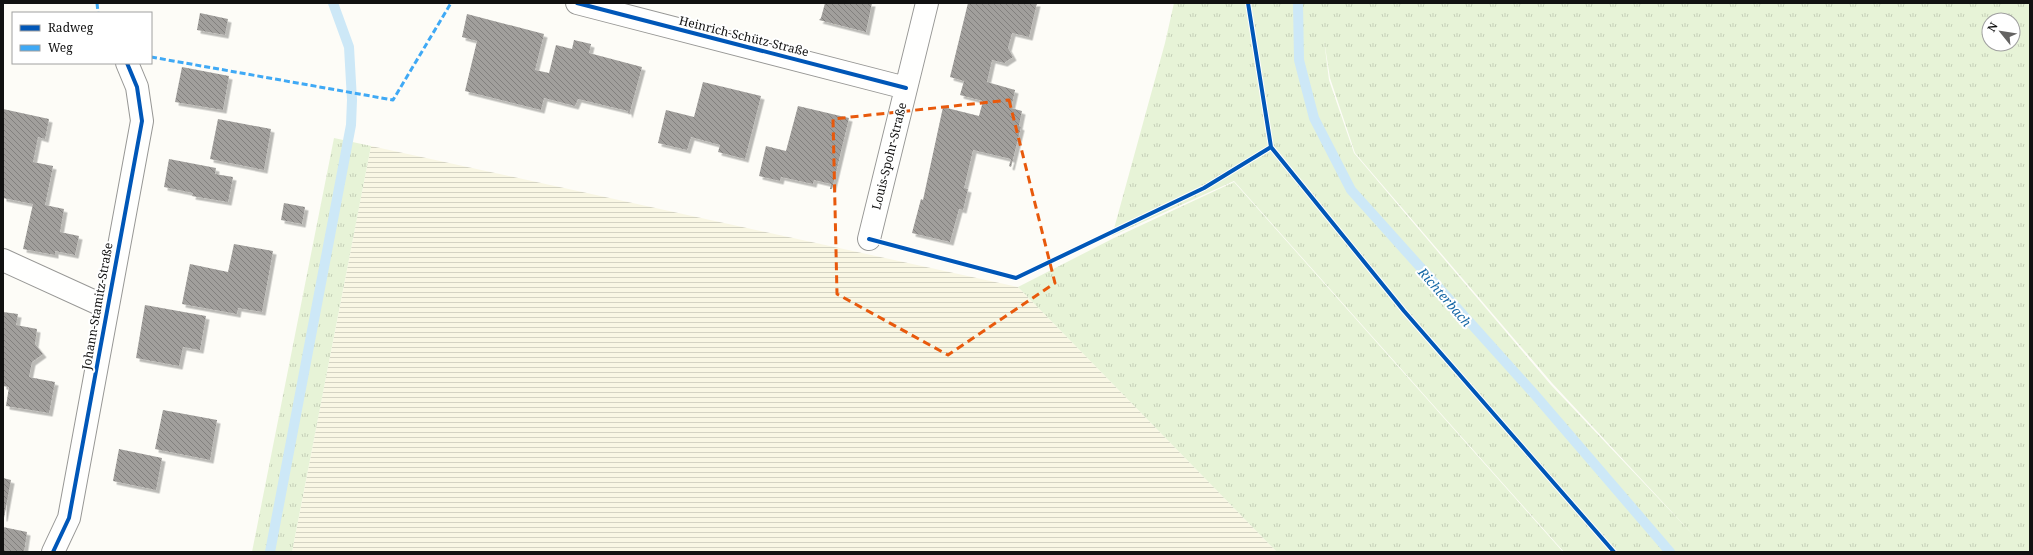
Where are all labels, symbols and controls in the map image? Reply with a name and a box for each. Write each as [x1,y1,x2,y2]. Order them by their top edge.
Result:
legend [12,12,152,64]
street label: Heinrich-Schütz-Straße [677,12,811,60]
north arrow [1981,12,2021,52]
text: Radweg [48,19,94,36]
text: N [1983,19,2001,34]
text: Weg [48,39,73,56]
street label: Louis-Spohr-Straße [867,101,911,211]
street label: Johann-Stamitz-Straße [77,241,117,372]
water label: Richterbach [1414,263,1476,331]

